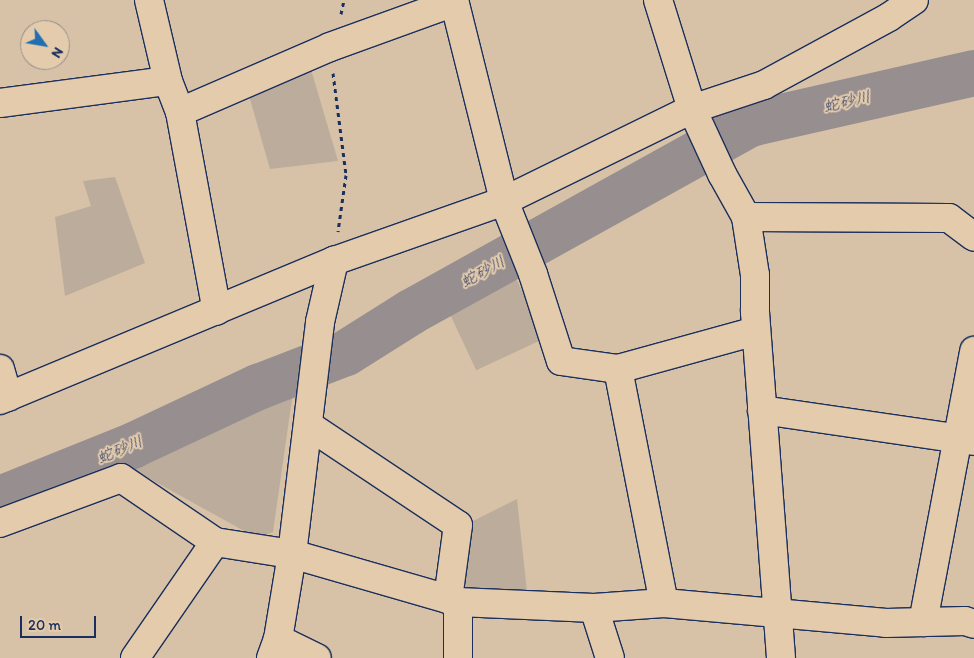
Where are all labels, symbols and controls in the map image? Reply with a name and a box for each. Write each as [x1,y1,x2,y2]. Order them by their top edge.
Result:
north arrow [20,20,70,70]
text: N [48,44,67,61]
water label: 蛇砂川 [821,87,873,117]
water label: 蛇砂川 [457,252,509,292]
water label: 蛇砂川 [94,432,146,468]
scale bar [22,606,99,638]
text: 20 m [28,616,61,634]

